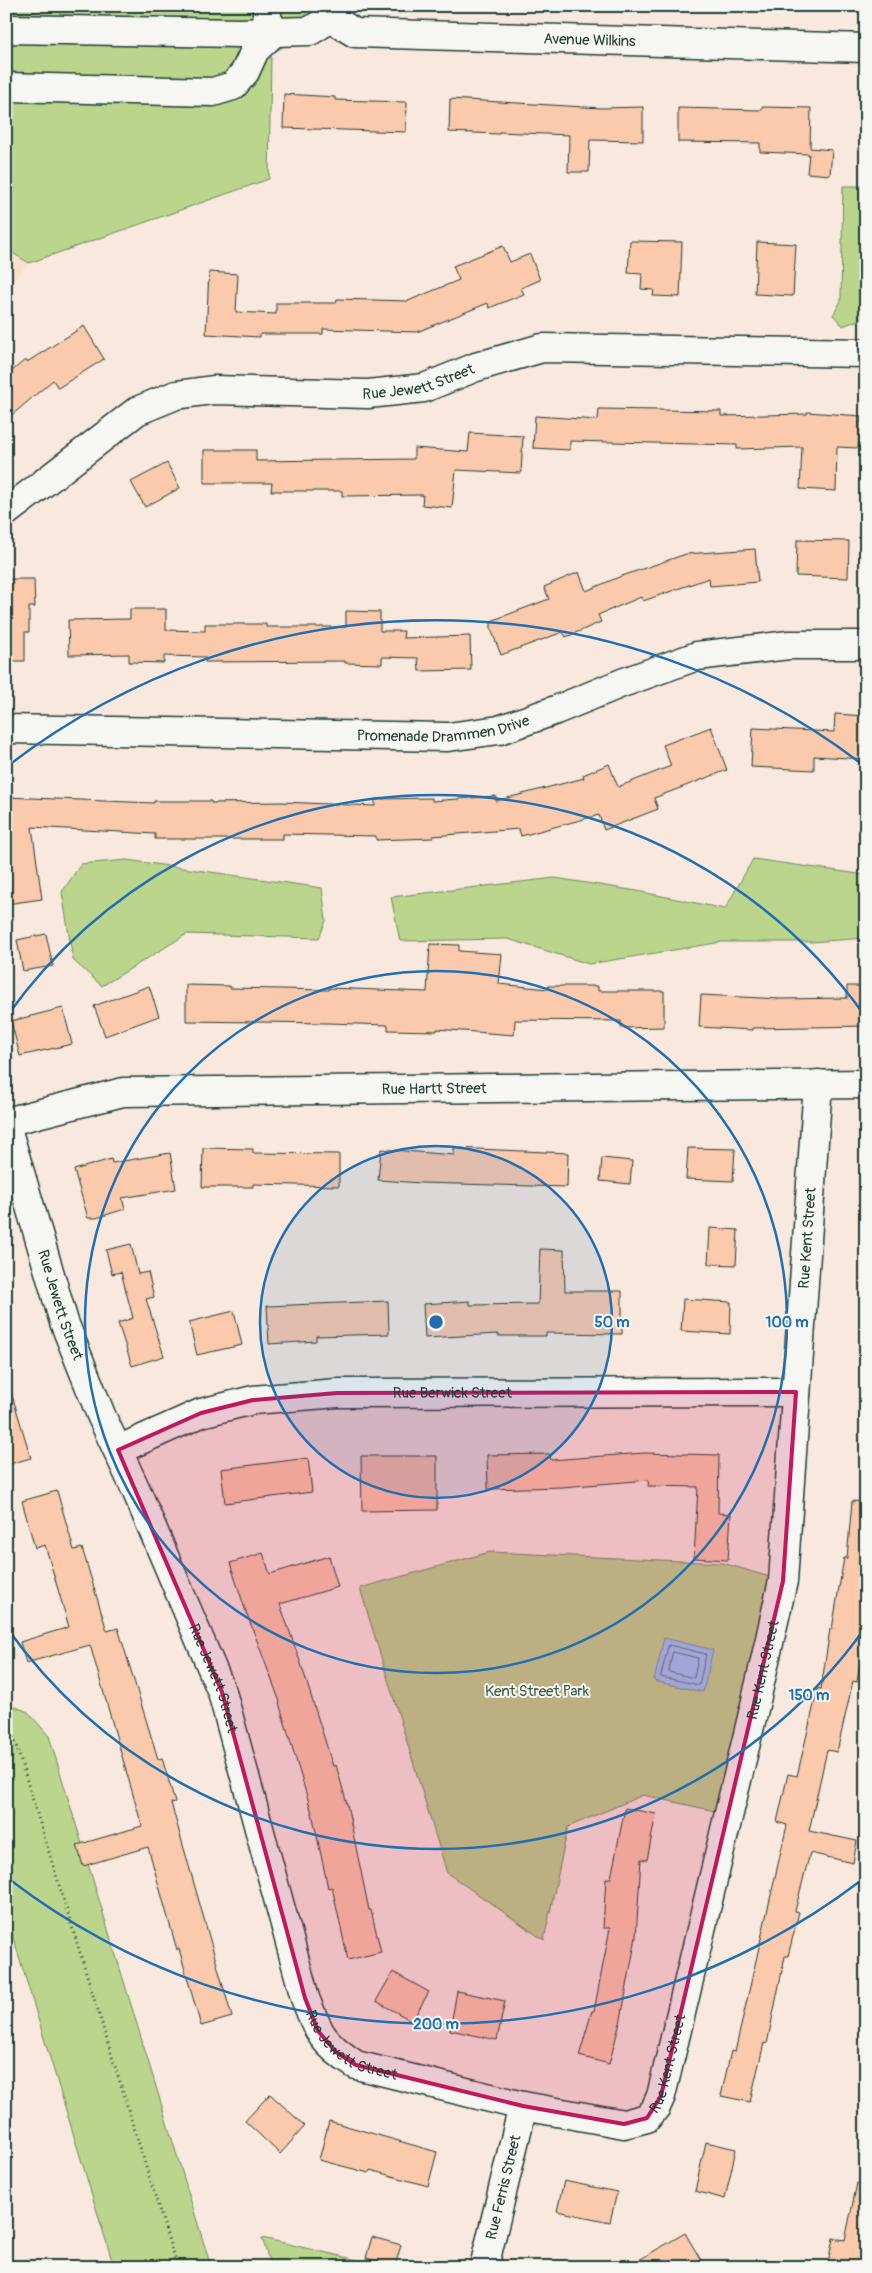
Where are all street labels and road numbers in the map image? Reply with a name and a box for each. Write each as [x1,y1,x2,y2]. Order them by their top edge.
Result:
street label: Avenue Wilkins [543,29,636,51]
street label: Rue Jewett Street [362,359,478,404]
street label: Promenade Drammen Drive [357,710,532,747]
street label: Rue Hartt Street [382,1079,488,1099]
street label: Rue Kent Street [794,1186,820,1289]
street label: Rue Jewett Street [34,1247,88,1364]
street label: Rue Berwick Street [393,1383,513,1402]
street label: Rue Kent Street [742,1617,784,1722]
street label: Rue Jewett Street [185,1621,242,1736]
street label: Rue Jewett Street [301,2007,400,2085]
street label: Rue Kent Street [645,2011,690,2117]
street label: Rue Ferris Street [481,2132,525,2242]

